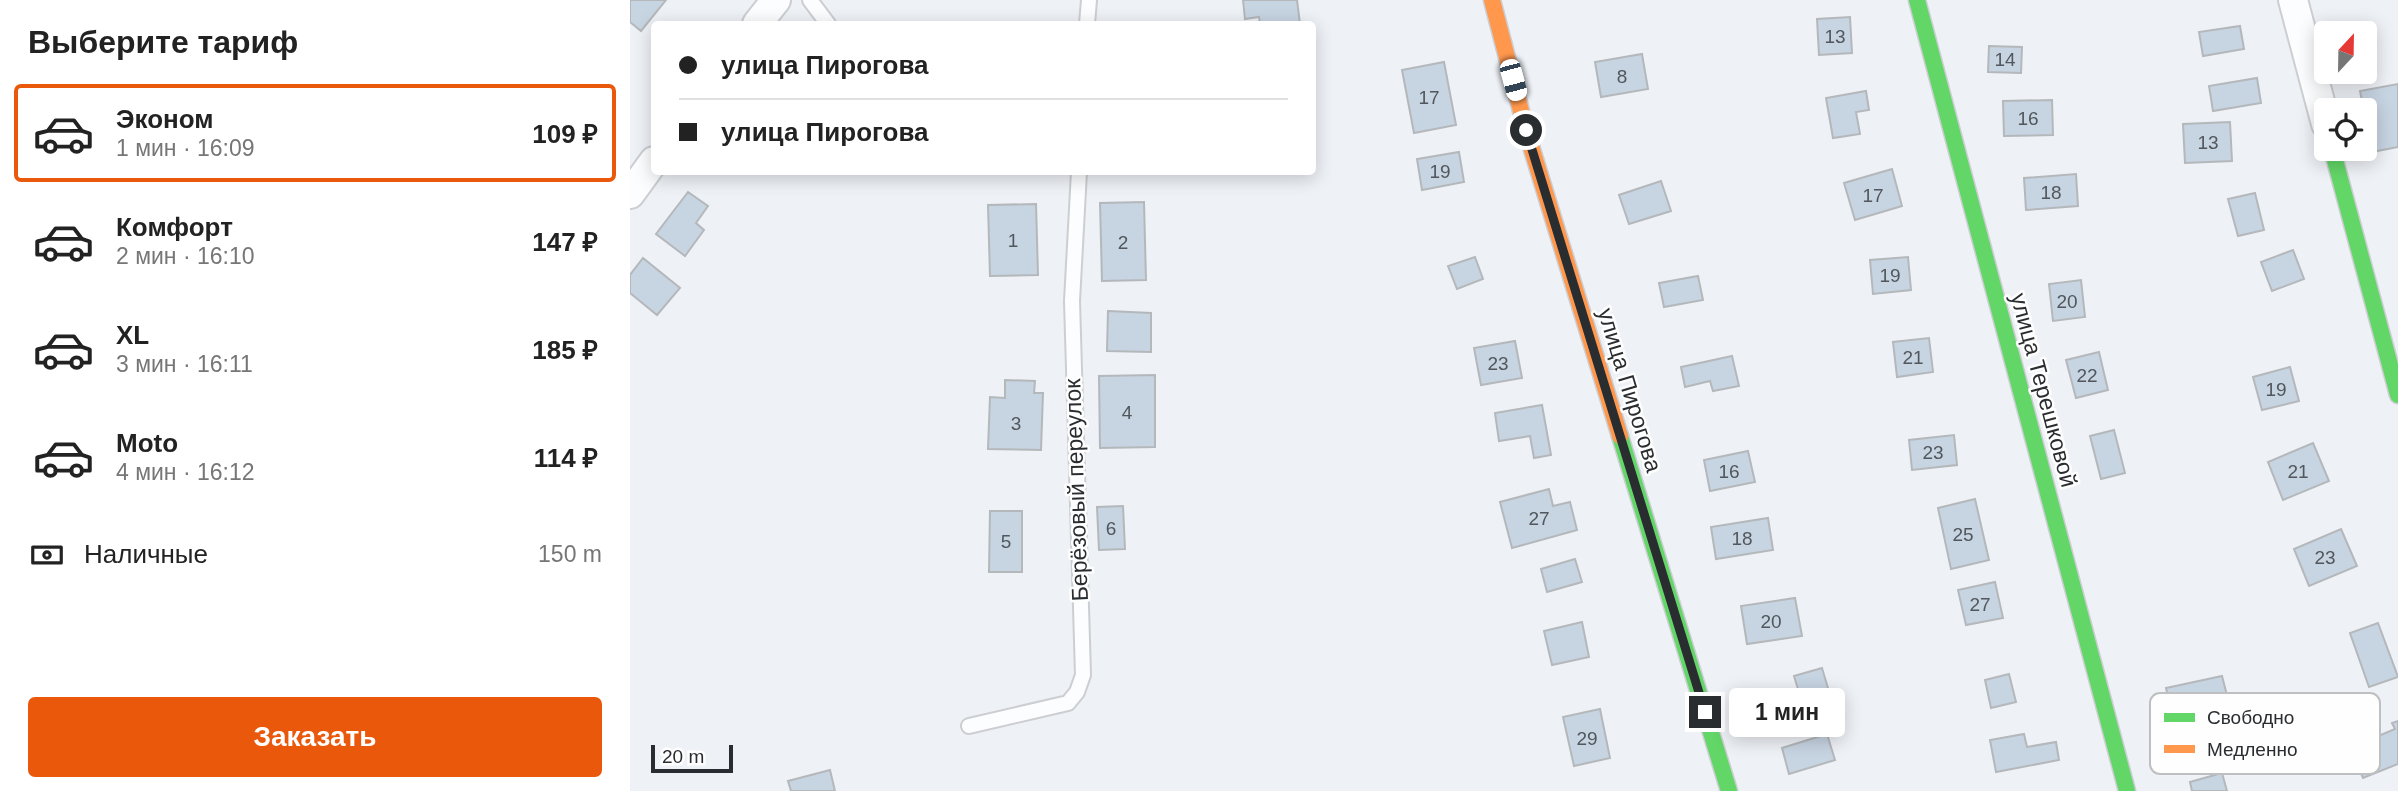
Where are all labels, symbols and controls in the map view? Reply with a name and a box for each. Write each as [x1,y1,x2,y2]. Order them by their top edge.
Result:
north arrow [2314,21,2376,84]
map controls [2314,21,2377,161]
text: Выберите тариф [28,24,298,60]
house number: 13 [1824,26,1846,47]
house number: 14 [1994,49,2016,70]
text: улица Пирогова [721,50,929,80]
car [1498,57,1529,103]
house number: 8 [1617,66,1627,87]
house number: 17 [1418,87,1440,108]
button: locate [2314,98,2377,161]
icon: car [32,102,95,165]
text: Эконом [116,104,214,134]
house number: 16 [2017,108,2039,129]
route start [1510,114,1542,146]
text: улица Пирогова [721,117,929,147]
text: 109 ₽ [532,119,598,149]
house number: 13 [2197,132,2219,153]
text: 1 мин · 16:09 [116,135,255,161]
house number: 19 [1429,161,1451,182]
house number: 18 [2040,182,2062,203]
house number: 17 [1862,185,1884,206]
icon: car [32,210,95,273]
text: Комфорт [116,212,233,242]
text: 147 ₽ [532,227,598,257]
house number: 1 [1008,230,1018,251]
house number: 2 [1118,232,1128,253]
text: 2 мин · 16:10 [116,243,255,269]
house number: 19 [1879,265,1901,286]
street label: улица Терешковой [2006,290,2082,490]
house number: 20 [2056,291,2078,312]
street label: улица Пирогова [1593,305,1667,475]
icon: car [32,318,95,381]
text: XL [116,320,149,350]
text: 185 ₽ [532,335,598,365]
house number: 21 [1902,347,1924,368]
text: 3 мин · 16:11 [116,351,253,377]
house number: 23 [1487,353,1509,374]
house number: 22 [2076,365,2098,386]
street label: Берёзовый переулок [1059,377,1093,602]
house number: 19 [2265,379,2287,400]
house number: 4 [1122,402,1133,423]
house number: 3 [1011,413,1021,434]
icon: car [32,426,95,489]
text: Moto [116,428,178,458]
house number: 23 [1922,442,1944,463]
text: 114 ₽ [534,443,598,473]
text: 4 мин · 16:12 [116,459,255,485]
house number: 16 [1718,461,1740,482]
house number: 21 [2287,461,2309,482]
house number: 27 [1528,508,1550,529]
house number: 6 [1106,518,1116,539]
house number: 25 [1952,524,1974,545]
house number: 18 [1731,528,1753,549]
house number: 5 [1001,531,1011,552]
icon: cash [28,536,66,574]
text: Наличные [84,539,208,569]
text: 150 m [538,541,602,567]
house number: 23 [2314,547,2336,568]
house number: 27 [1969,594,1991,615]
house number: 20 [1760,611,1782,632]
callout: 1 мин [1730,688,1845,736]
legend [2150,693,2380,774]
route end [1689,696,1721,728]
button: Заказать [28,697,602,777]
text: 1 мин [1755,699,1819,725]
text: Свободно [2207,707,2294,728]
house number: 29 [1576,728,1598,749]
text: Медленно [2207,739,2297,760]
scale bar [651,742,733,774]
text: 20 m [662,746,704,767]

